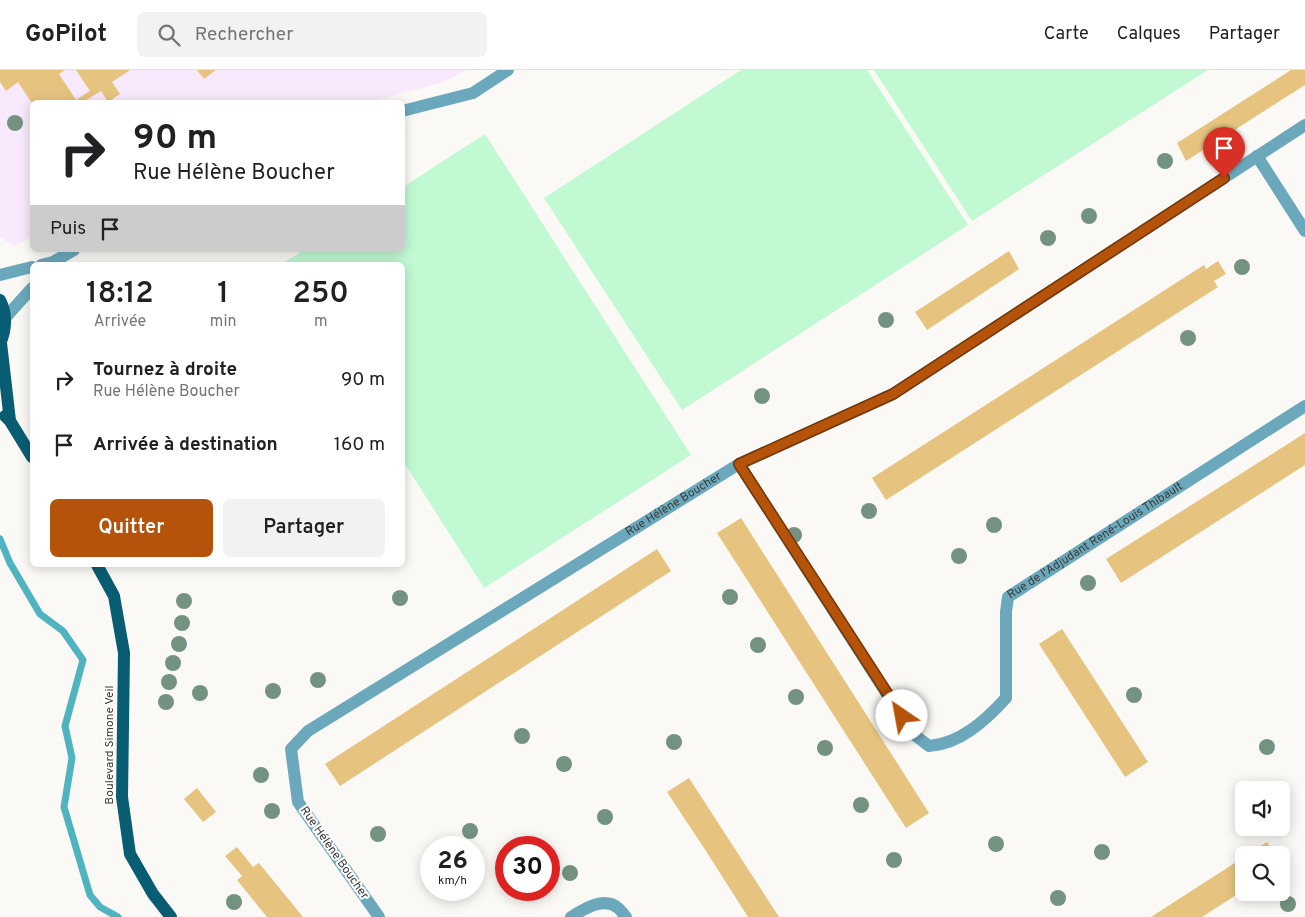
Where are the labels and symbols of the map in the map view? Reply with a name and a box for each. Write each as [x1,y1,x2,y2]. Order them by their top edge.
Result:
pin [1203,127,1245,178]
street label: Rue Hélène Boucher [623,469,725,540]
street label: Rue de l'Adjudant René-Louis Thibault [1004,479,1186,603]
street label: Boulevard Simone Veil [102,685,118,805]
position arrow [875,689,927,741]
street label: Rue Hélène Boucher [296,803,372,903]
speed limit sign: 30 [495,836,560,901]

